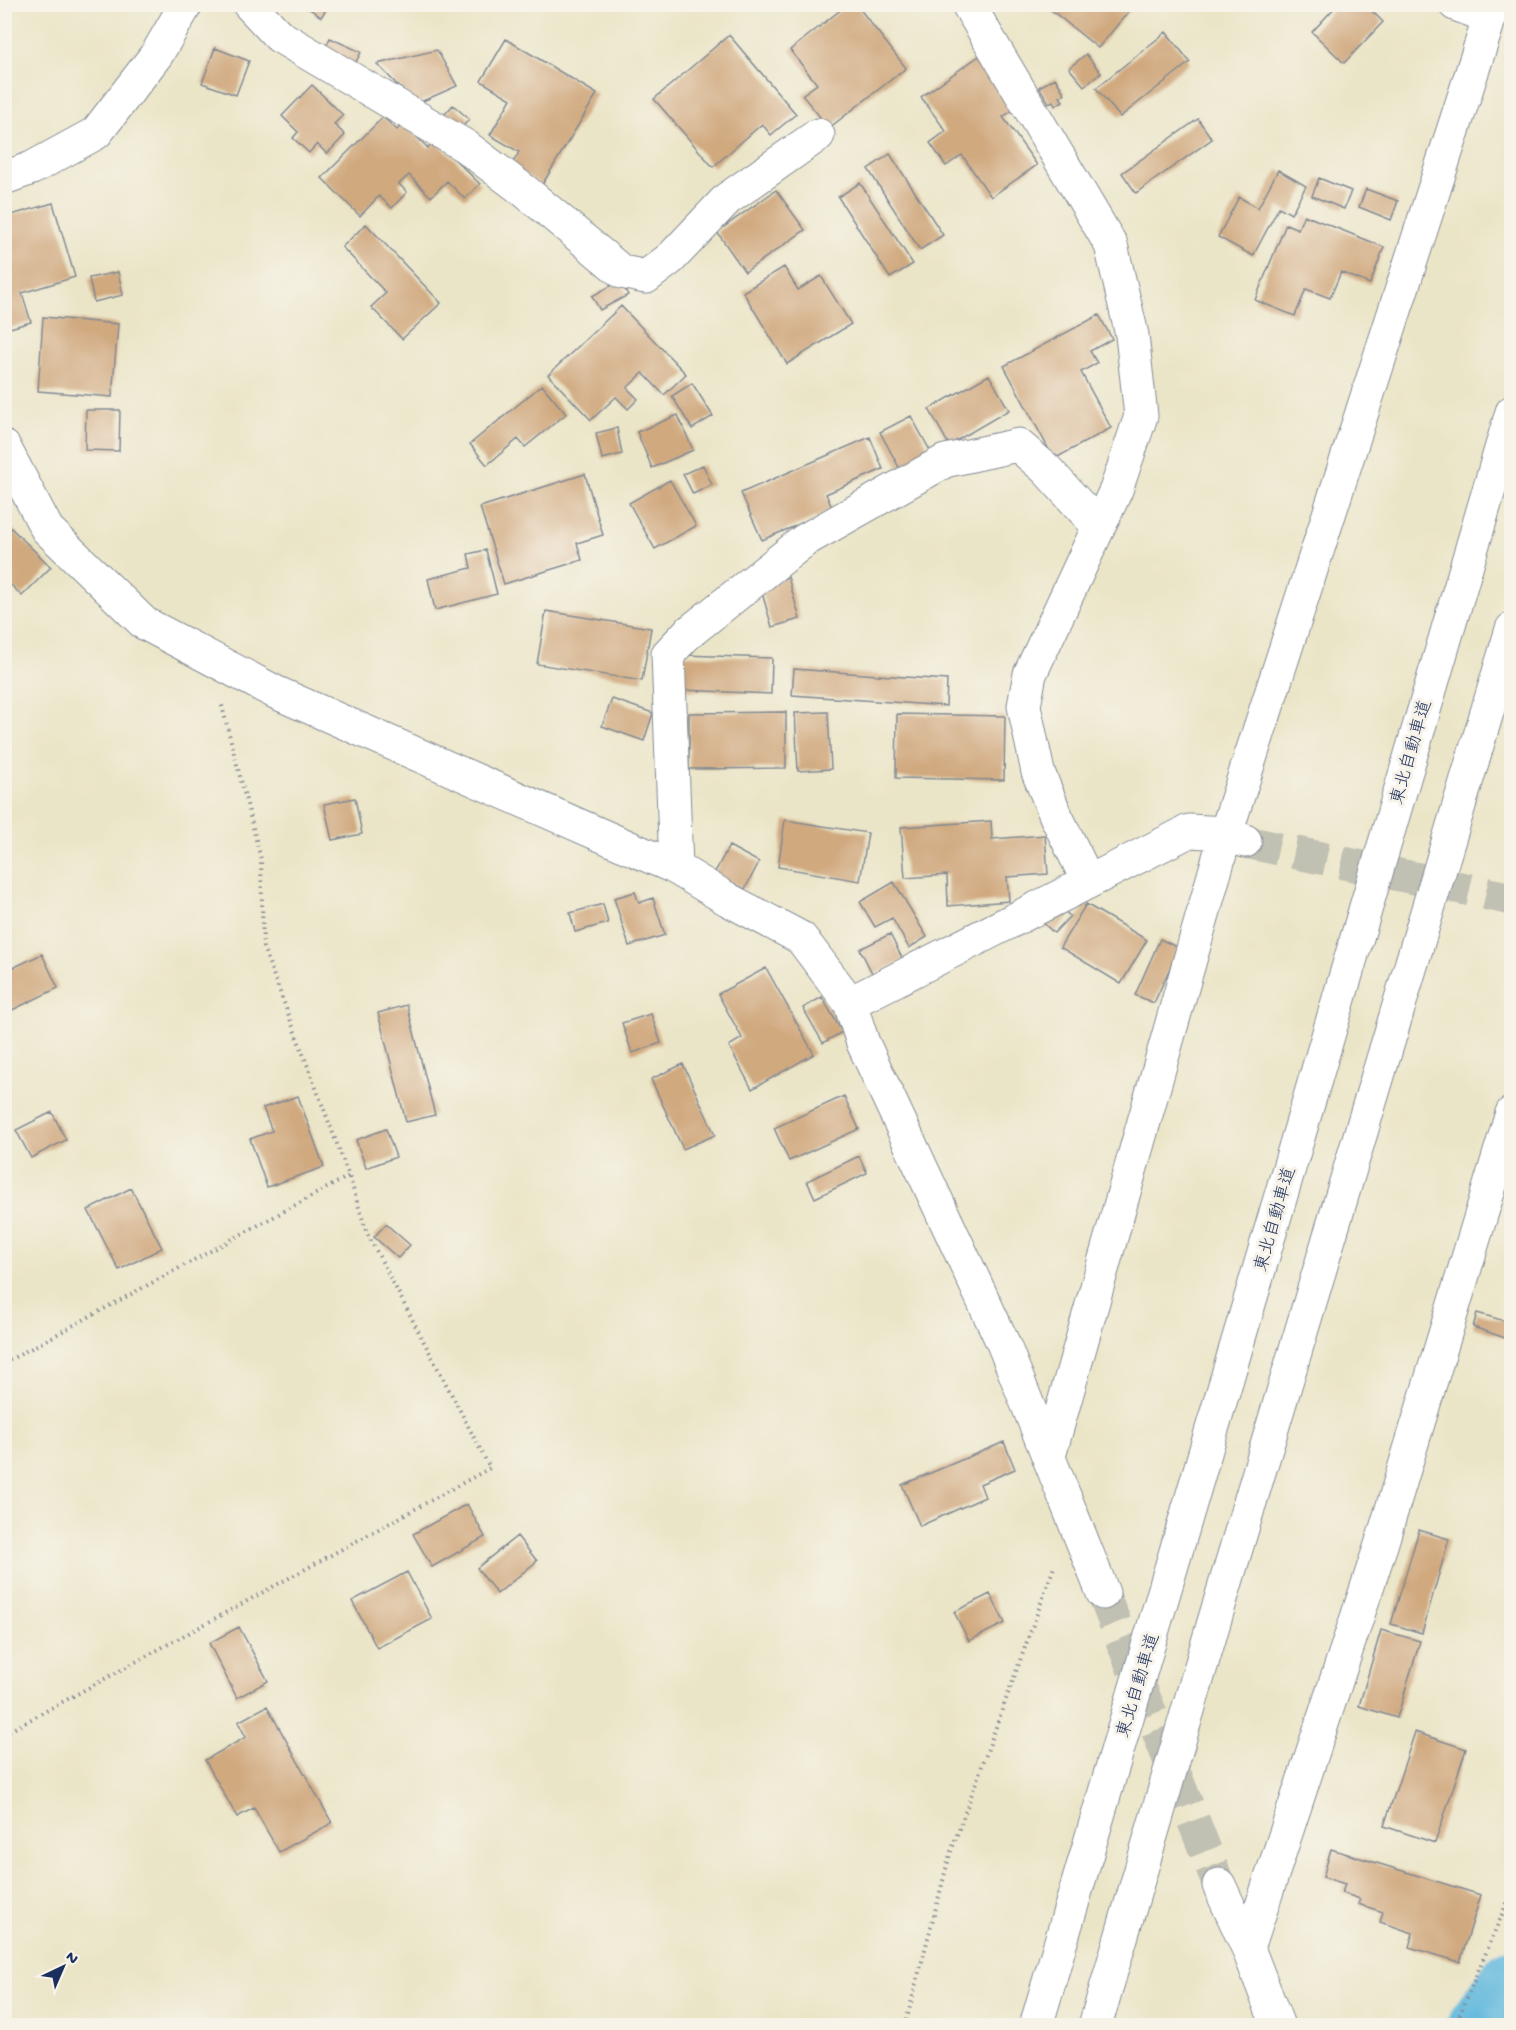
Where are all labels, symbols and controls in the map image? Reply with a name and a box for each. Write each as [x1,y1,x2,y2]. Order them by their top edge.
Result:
street label: 東北自動車道 [1386,698,1437,807]
street label: 東北自動車道 [1250,1165,1301,1274]
street label: 東北自動車道 [1113,1631,1165,1740]
north arrow [33,1937,93,1997]
text: N [61,1948,82,1970]

